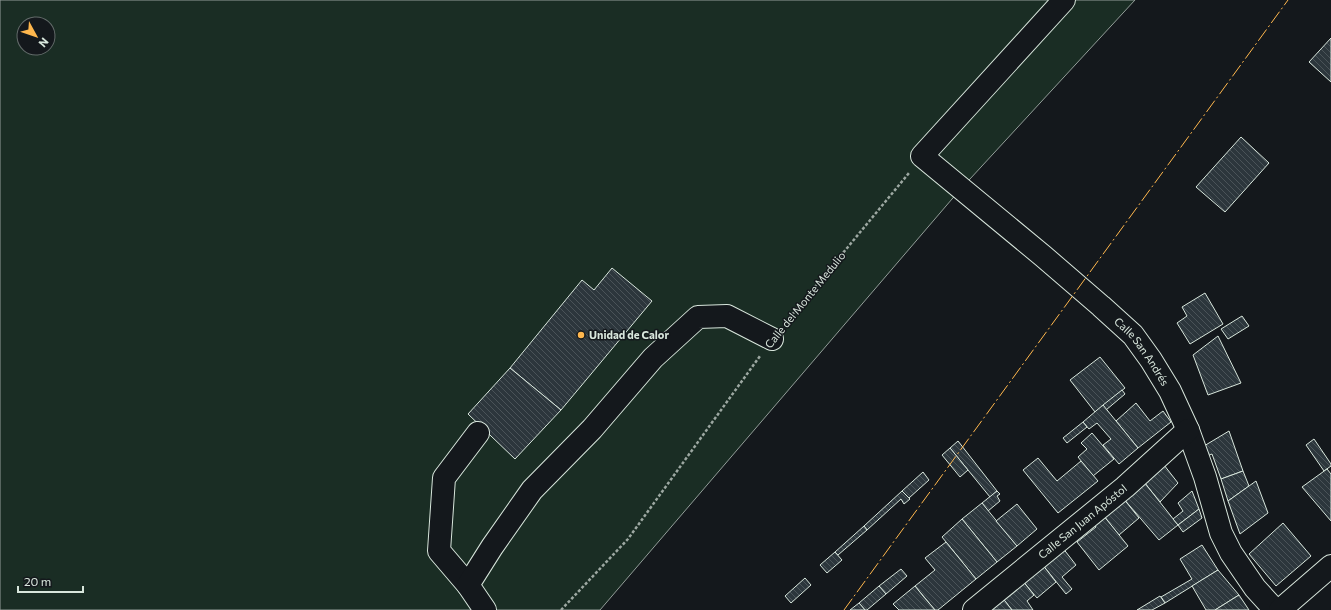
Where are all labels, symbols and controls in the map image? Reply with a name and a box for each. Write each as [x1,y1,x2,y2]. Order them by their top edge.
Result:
north arrow [16,16,56,56]
text: N [36,35,52,50]
street label: Calle del Monte Medulio [762,248,848,351]
street label: Calle San Andrés [1112,314,1172,388]
place label: Unidad de Calor [589,328,669,341]
marker: Unidad de Calor [576,330,586,340]
street label: Calle San Juan Apóstol [1035,481,1129,561]
scale bar [18,568,83,594]
text: 20 m [24,574,51,588]

